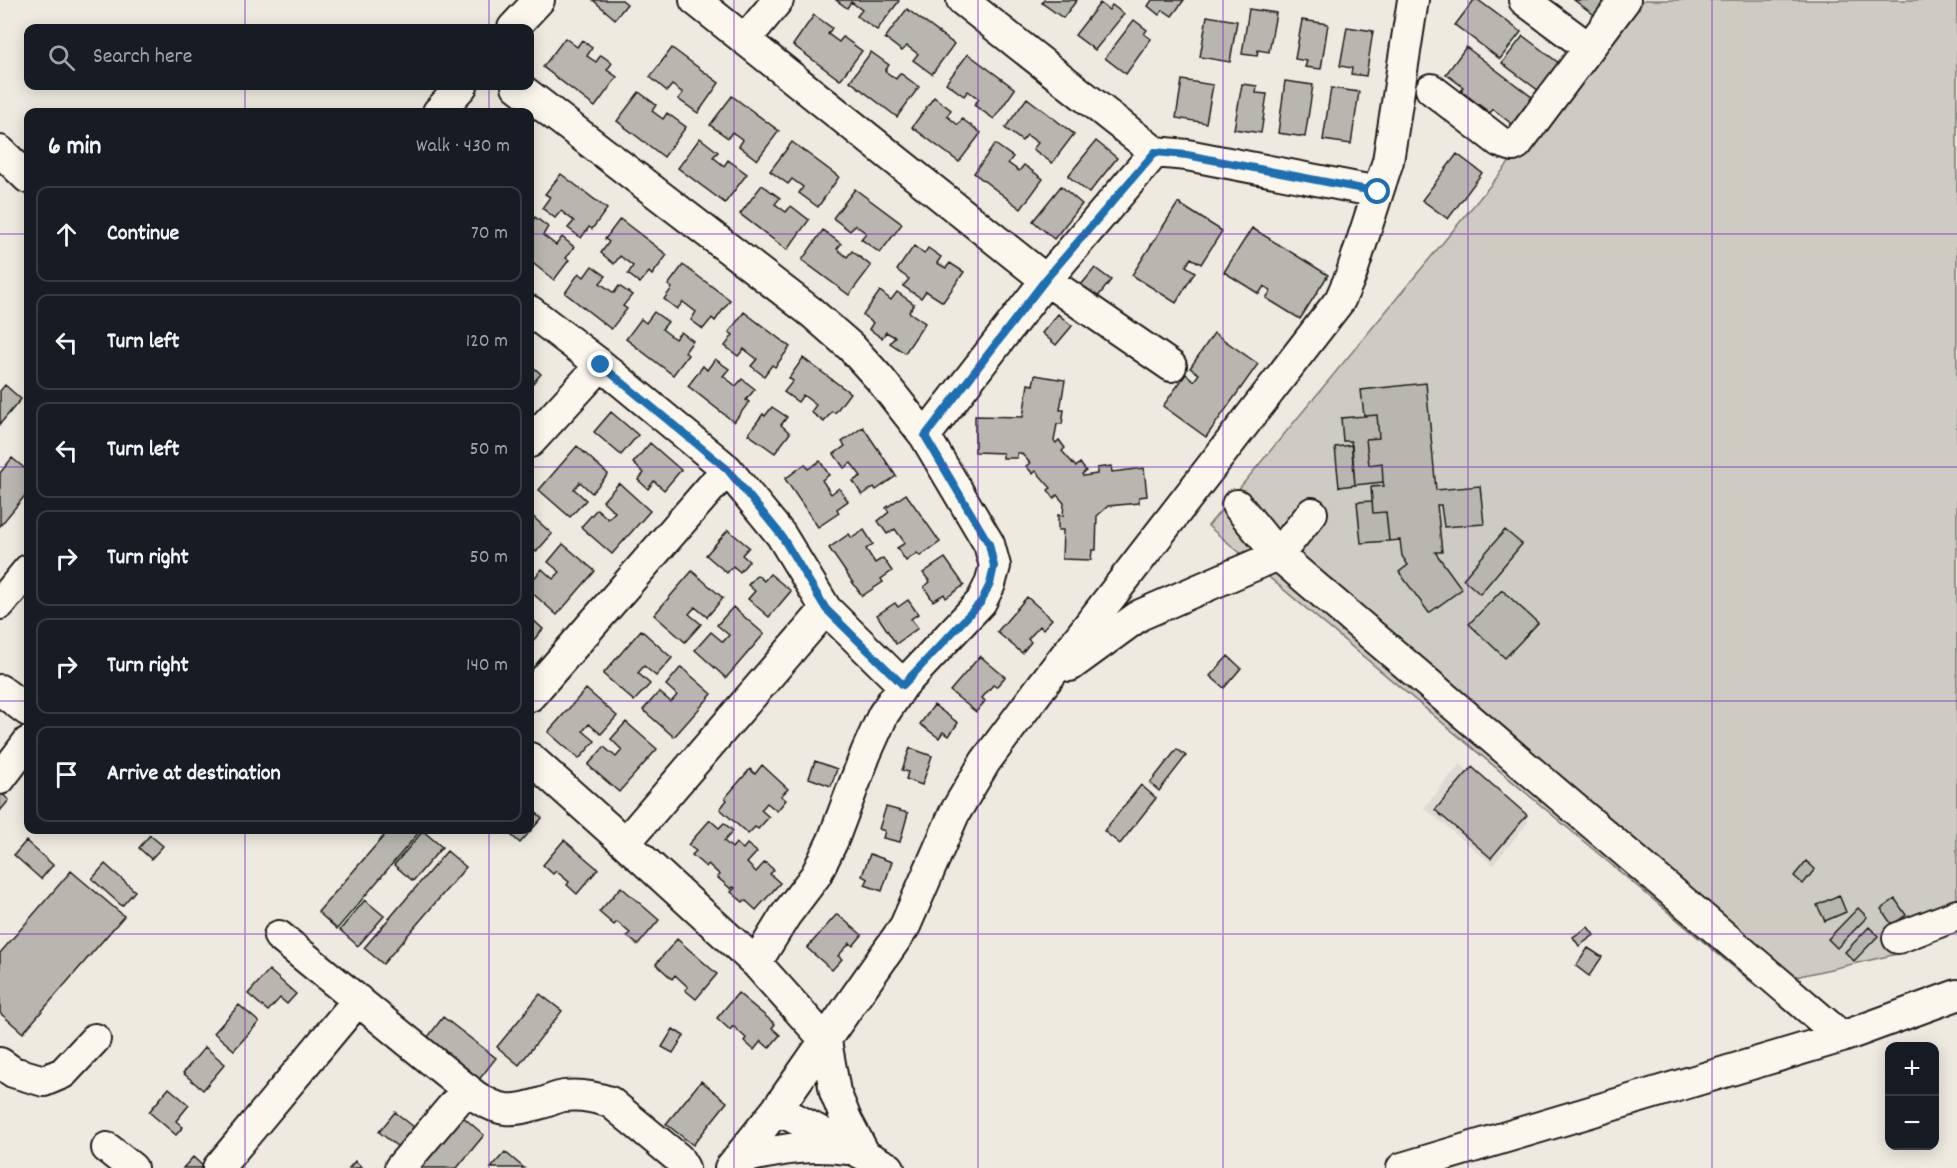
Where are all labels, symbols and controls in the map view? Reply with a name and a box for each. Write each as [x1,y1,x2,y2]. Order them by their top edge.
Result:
search box [24,24,534,90]
icon: search [45,41,78,74]
text: Search here [93,42,192,73]
text: 6 min [48,129,101,166]
text: Walk · 430 m [416,133,510,161]
route start [1364,178,1390,204]
icon: ahead [50,218,83,251]
text: Continue [107,219,179,250]
text: 70 m [471,220,508,248]
icon: left [50,326,83,359]
text: Turn left [107,327,179,358]
text: 120 m [466,328,508,356]
route end [587,351,613,377]
icon: left [50,434,83,467]
text: Turn left [107,435,179,466]
text: 50 m [470,436,508,464]
icon: right [50,542,83,575]
text: Turn right [107,543,189,574]
text: 50 m [470,544,508,572]
icon: right [50,650,83,683]
text: Turn right [107,651,189,682]
text: 140 m [466,652,508,680]
icon: arrive [50,758,83,791]
text: Arrive at destination [107,759,281,790]
map controls [1885,1042,1939,1150]
button: + [1885,1042,1939,1096]
button: − [1885,1096,1939,1150]

